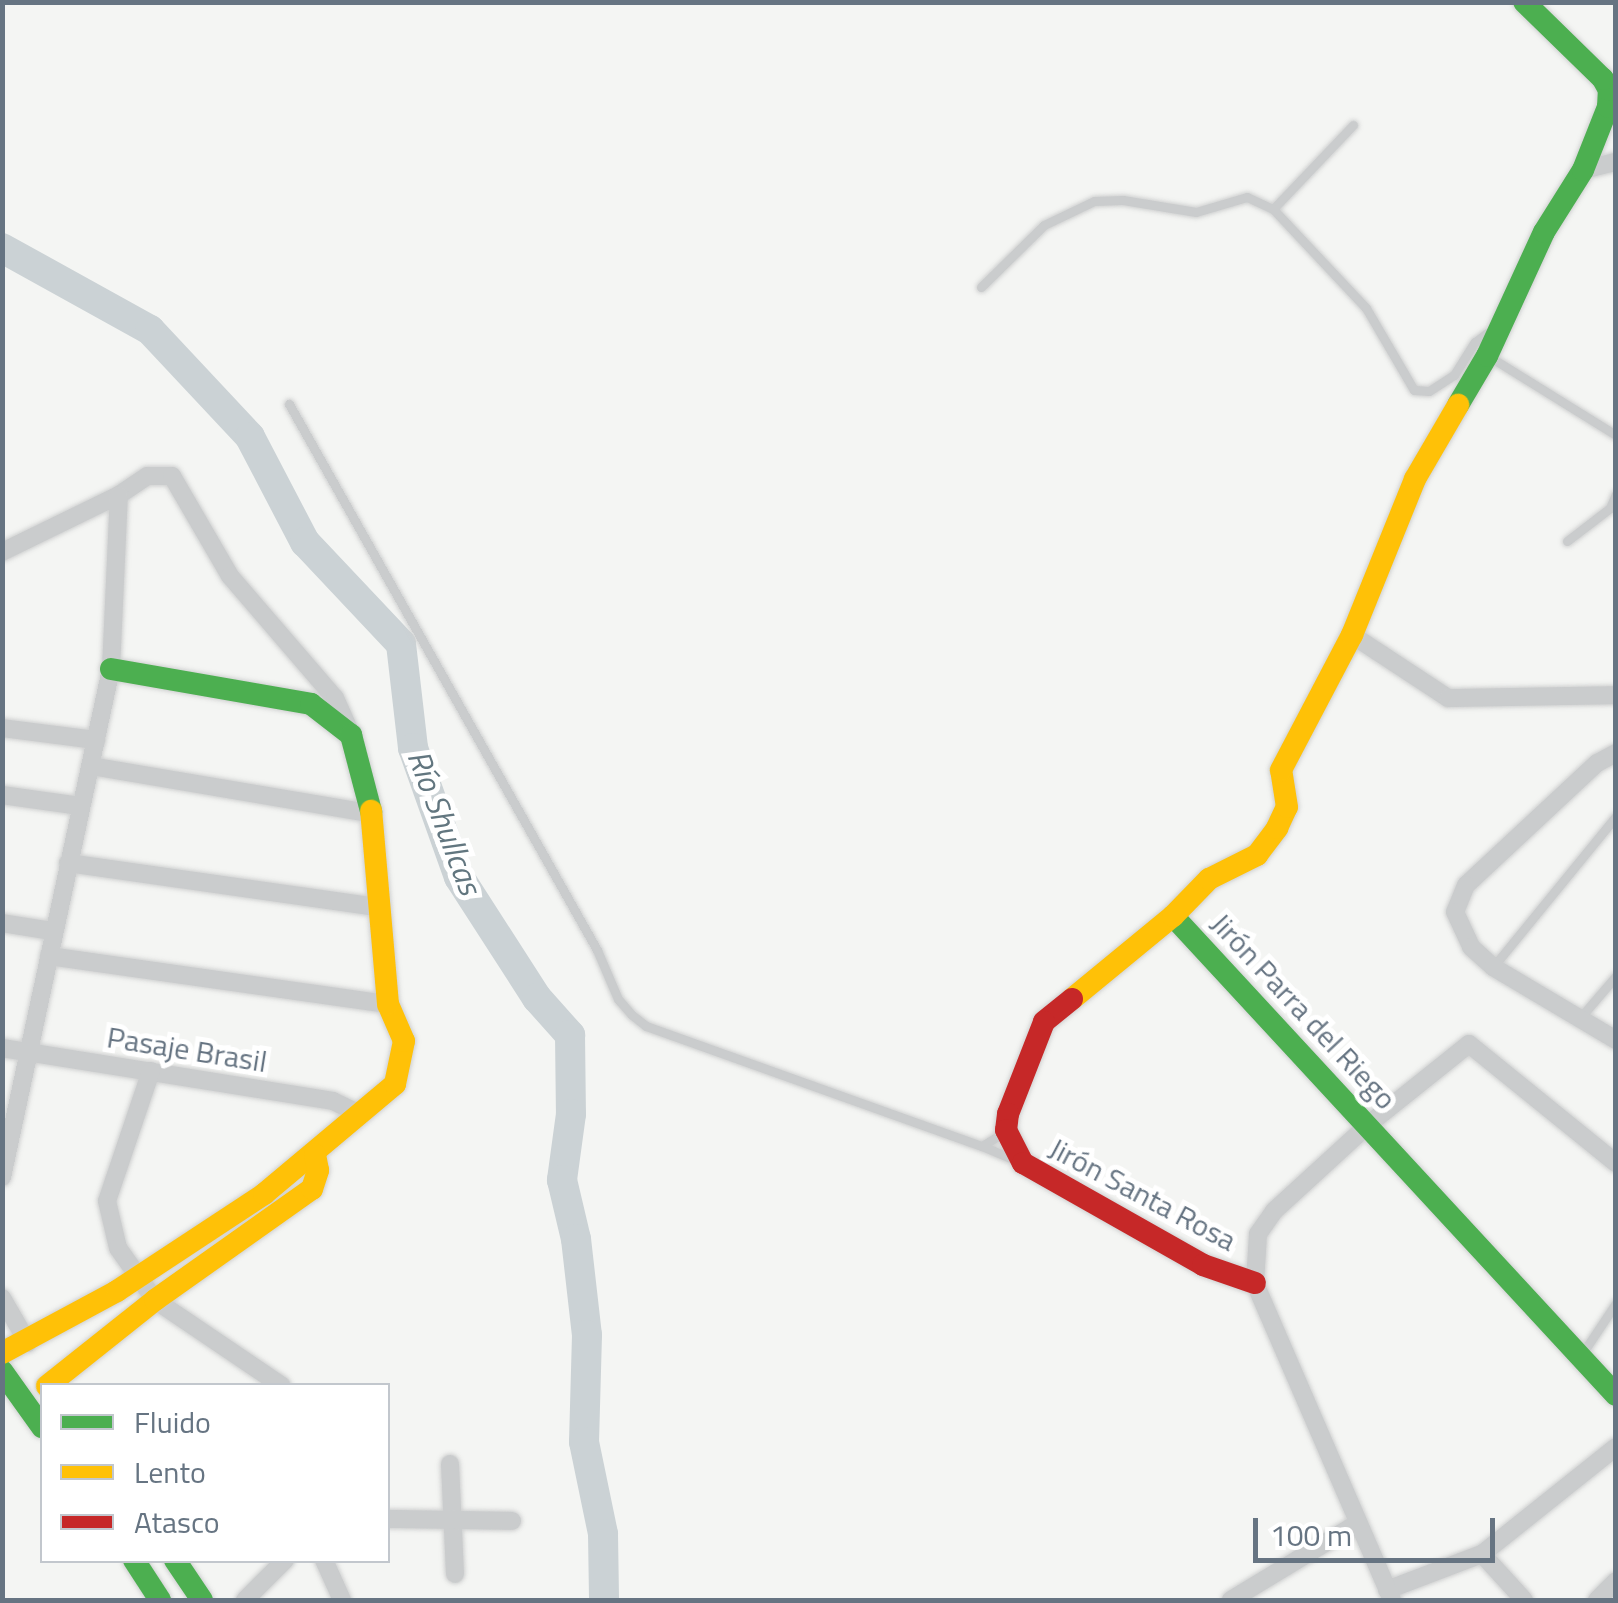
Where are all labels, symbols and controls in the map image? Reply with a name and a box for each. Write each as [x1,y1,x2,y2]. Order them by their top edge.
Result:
water label: Río Shullcas [400,744,490,900]
street label: Jirón Parra del Riego [1204,905,1404,1117]
street label: Pasaje Brasil [105,1019,269,1079]
street label: Jirón Santa Rosa [1043,1130,1243,1258]
legend [40,1383,390,1563]
text: Fluido [134,1399,211,1445]
text: Lento [134,1449,206,1495]
scale bar [1258,1498,1500,1560]
text: Atasco [134,1499,220,1545]
text: 100 m [1270,1512,1352,1558]

